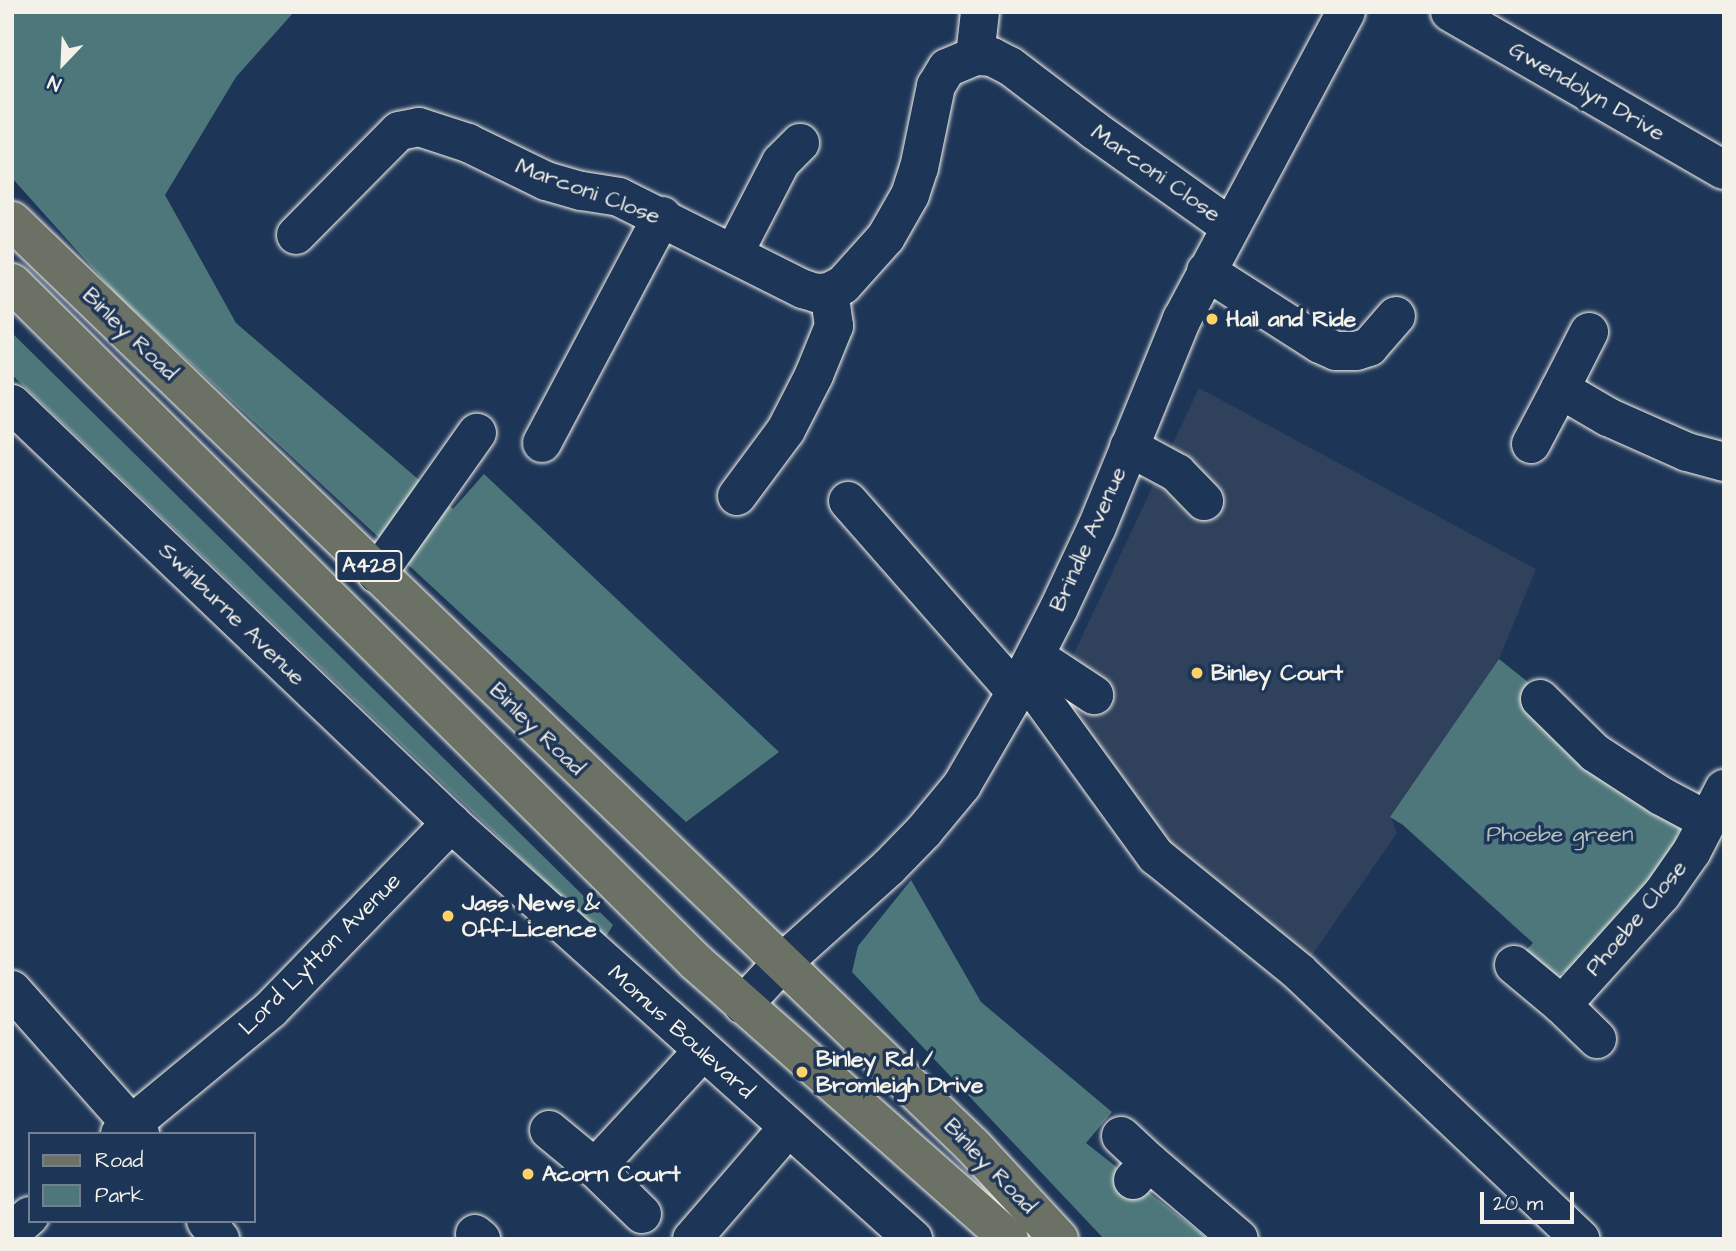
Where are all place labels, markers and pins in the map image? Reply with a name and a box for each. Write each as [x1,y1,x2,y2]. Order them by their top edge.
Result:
place label: Hail and Ride [1226,305,1356,333]
marker: Hail and Ride [1204,311,1220,327]
place label: Binley Court [1211,659,1343,687]
marker: Binley Court [1189,665,1205,681]
place label: Jass News & Off-Licence [462,889,600,943]
marker: Jass News & Off-Licence [440,908,456,924]
place label: Binley Rd / Bromleigh Drive [816,1045,983,1099]
marker: Binley Rd / Bromleigh Drive [794,1064,810,1080]
place label: Acorn Court [542,1160,681,1188]
marker: Acorn Court [520,1166,536,1182]

